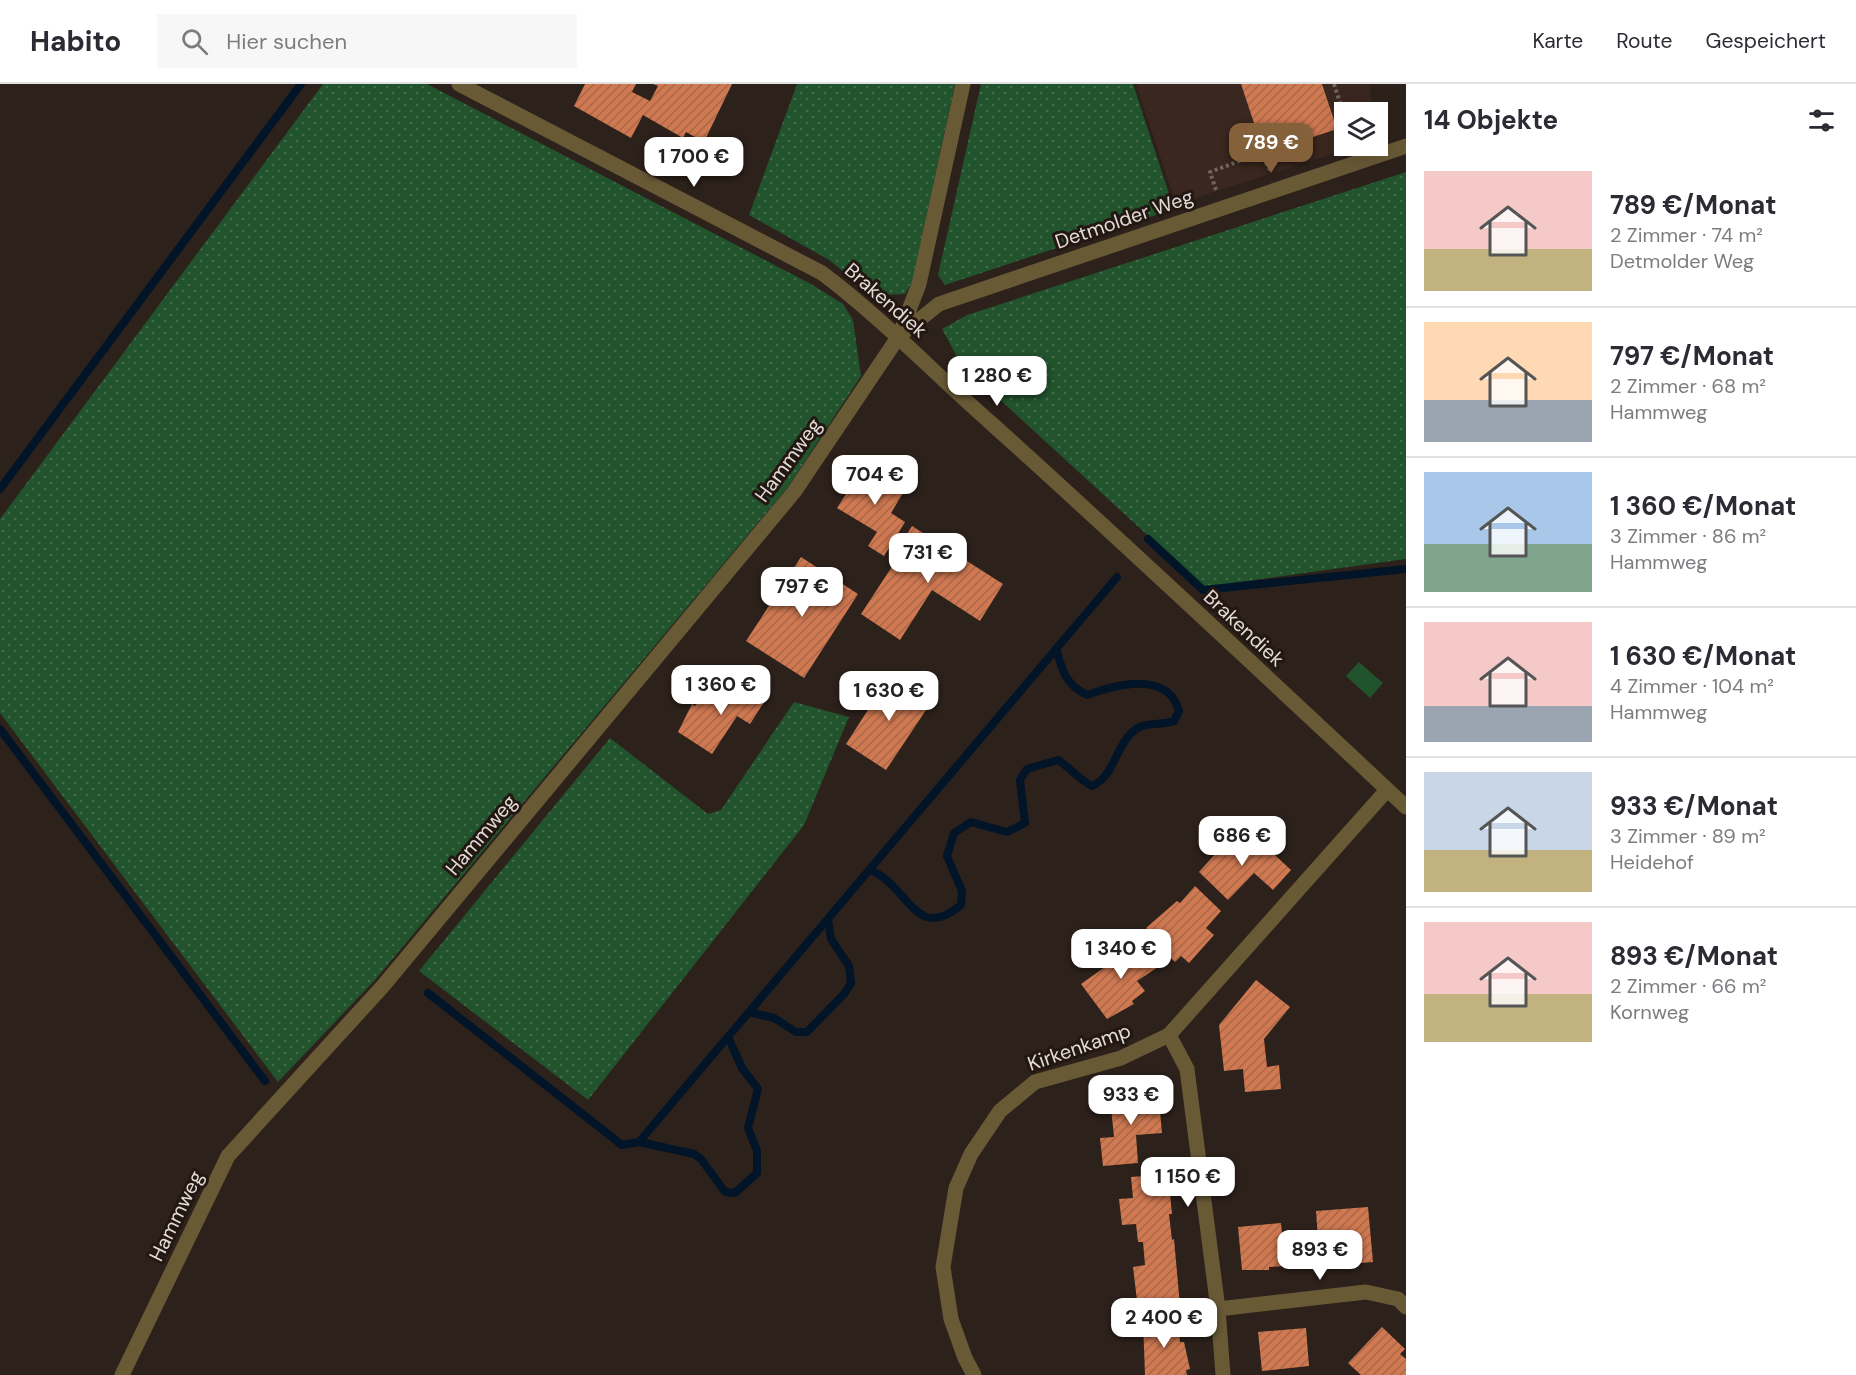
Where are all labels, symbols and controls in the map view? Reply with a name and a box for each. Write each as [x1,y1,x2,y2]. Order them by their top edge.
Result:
search box [157,14,577,68]
text: Habito [30,23,121,60]
icon: search [178,25,211,58]
text: Hier suchen [226,27,347,56]
text: Karte [1532,27,1583,55]
text: Route [1616,27,1672,55]
text: Gespeichert [1705,27,1826,55]
map controls [1334,102,1388,156]
button: layers [1334,102,1388,156]
text: 14 Objekte [1424,103,1558,137]
icon: filters [1805,104,1838,137]
pin: 789 € [1229,123,1313,174]
text: 789 € [1243,129,1299,155]
pin: 1 700 € [639,137,749,188]
text: 1 700 € [658,143,730,169]
street label: Detmolder Weg [1052,183,1196,255]
text: 789 €/Monat [1610,188,1776,222]
icon: home [1472,195,1544,267]
text: 2 Zimmer · 74 m² [1610,222,1763,248]
text: Detmolder Weg [1610,248,1754,274]
street label: Brakendiek [839,257,933,343]
text: 797 €/Monat [1610,339,1774,373]
icon: home [1472,346,1544,418]
pin: 1 280 € [942,356,1052,407]
text: 1 280 € [962,362,1032,388]
text: 2 Zimmer · 68 m² [1610,373,1766,399]
text: Hammweg [1610,399,1707,425]
street label: Hammweg [749,413,827,507]
pin: 704 € [833,455,917,506]
text: 704 € [846,461,904,487]
text: 1 360 €/Monat [1610,489,1796,523]
icon: home [1472,496,1544,568]
text: 3 Zimmer · 86 m² [1610,523,1766,549]
pin: 731 € [886,533,970,584]
text: 731 € [903,539,953,565]
text: Hammweg [1610,549,1707,575]
pin: 797 € [760,567,844,618]
text: 797 € [775,573,829,599]
street label: Brakendiek [1198,584,1290,672]
text: 1 630 €/Monat [1610,639,1796,673]
icon: home [1472,646,1544,718]
pin: 1 360 € [666,665,776,716]
text: 1 360 € [685,671,757,697]
pin: 1 630 € [834,671,944,722]
text: 4 Zimmer · 104 m² [1610,673,1774,699]
text: 1 630 € [853,677,925,703]
text: Hammweg [1610,699,1707,725]
street label: Hammweg [440,789,522,881]
text: 933 €/Monat [1610,789,1778,823]
icon: home [1472,796,1544,868]
pin: 686 € [1200,816,1284,867]
text: 686 € [1213,822,1271,848]
text: 3 Zimmer · 89 m² [1610,823,1766,849]
text: Heidehof [1610,849,1694,875]
pin: 1 340 € [1066,929,1176,980]
text: 1 340 € [1085,935,1157,961]
text: 893 €/Monat [1610,939,1778,973]
icon: home [1472,946,1544,1018]
text: 2 Zimmer · 66 m² [1610,973,1766,999]
text: Kornweg [1610,999,1689,1025]
street label: Kirkenkamp [1024,1017,1134,1077]
pin: 933 € [1089,1075,1173,1126]
text: 933 € [1102,1081,1160,1107]
pin: 1 150 € [1133,1157,1243,1208]
text: 1 150 € [1155,1163,1221,1189]
street label: Hammweg [143,1166,209,1266]
pin: 893 € [1278,1230,1362,1281]
text: 893 € [1291,1236,1349,1262]
pin: 2 400 € [1109,1298,1219,1349]
text: 2 400 € [1125,1304,1203,1330]

